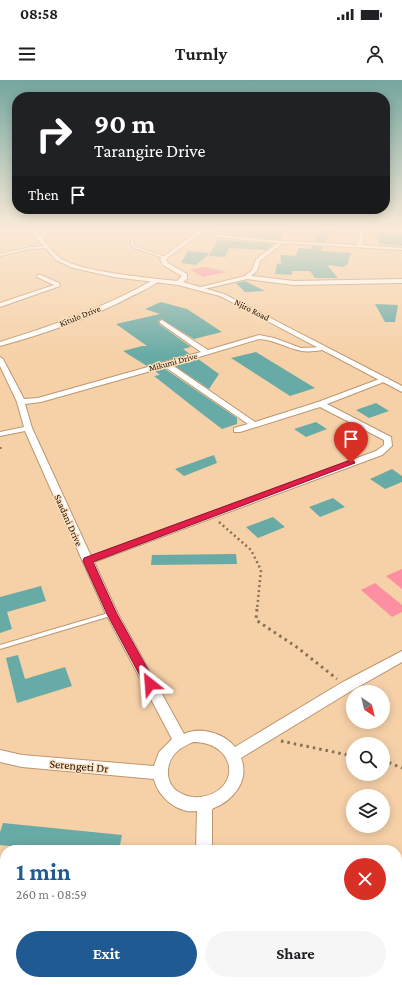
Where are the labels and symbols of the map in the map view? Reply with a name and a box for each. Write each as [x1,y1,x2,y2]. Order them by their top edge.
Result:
street label: Njiro Road [232,297,271,324]
street label: Kitulo Drive [58,303,102,329]
street label: Mikumi Drive [148,351,198,373]
pin [334,422,368,463]
street label: Saadani Drive [52,493,85,548]
position arrow [129,663,171,705]
north arrow [346,685,390,729]
street label: Serengeti Dr [49,756,110,776]

